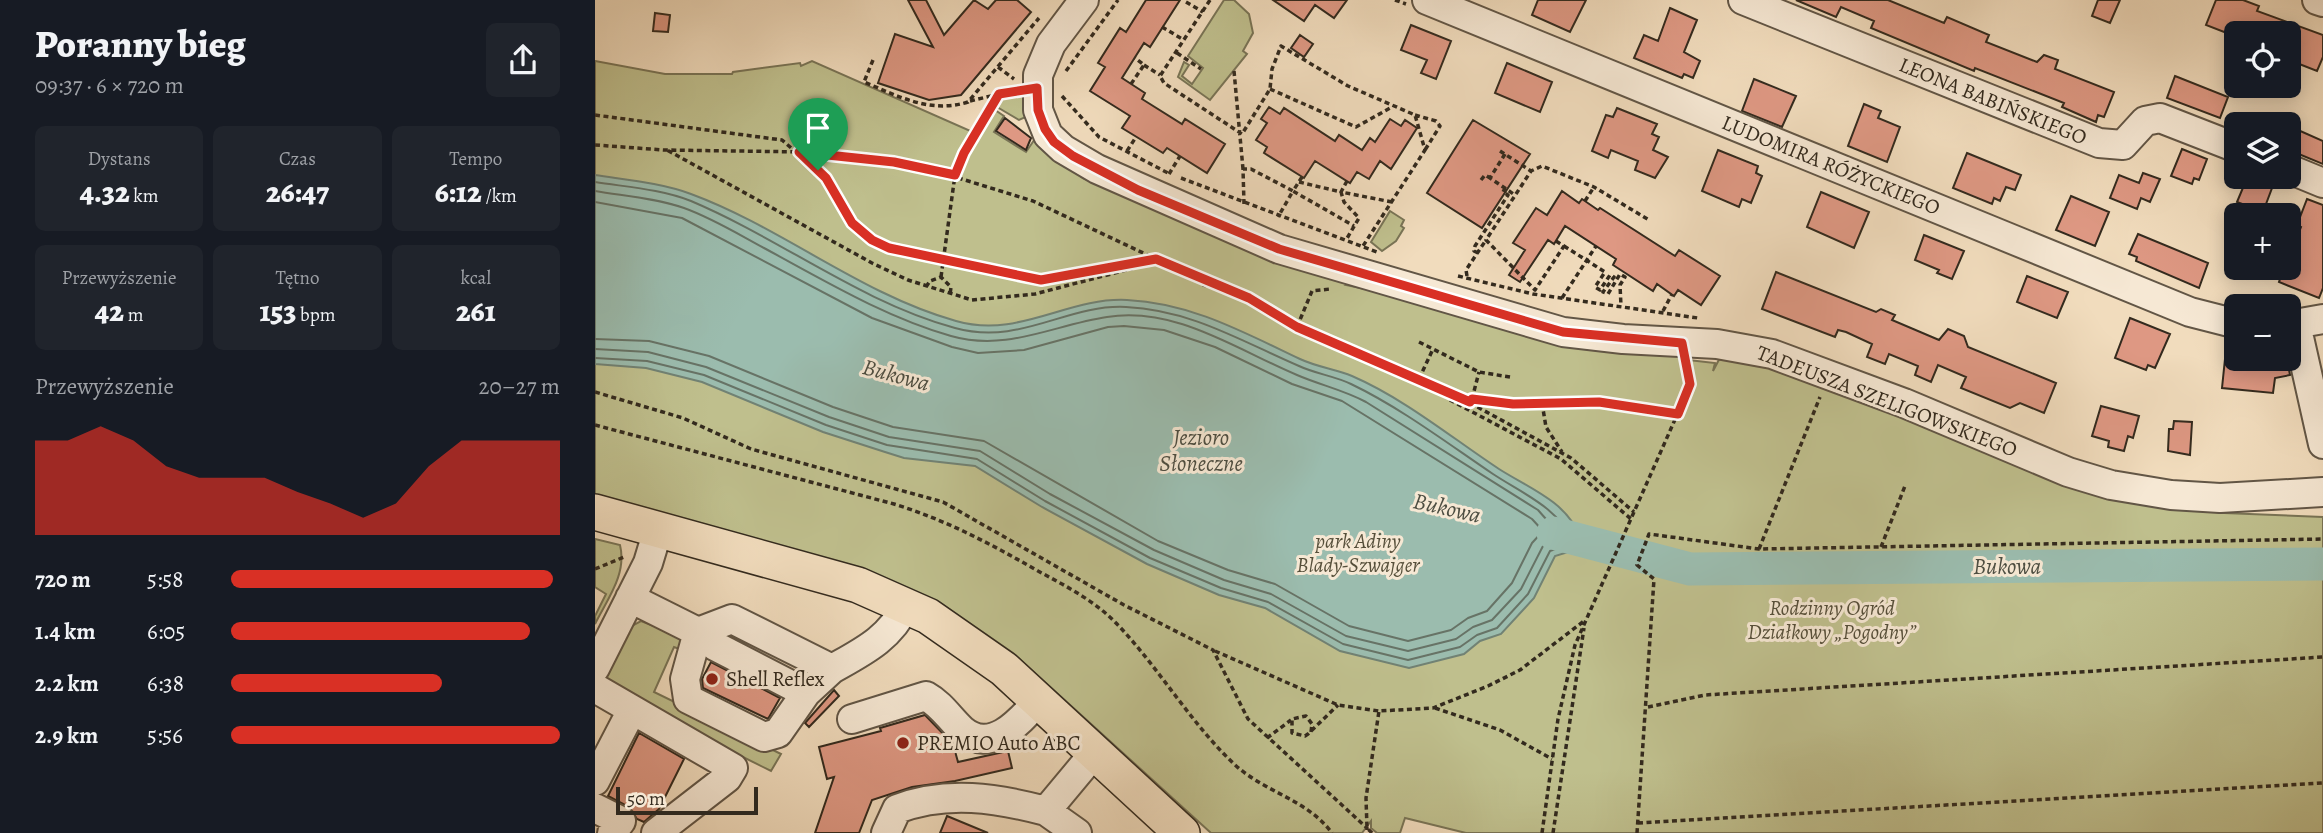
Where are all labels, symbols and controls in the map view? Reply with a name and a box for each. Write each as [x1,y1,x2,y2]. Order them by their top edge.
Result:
text: Poranny bieg [35,18,246,70]
map controls [2224,21,2301,371]
button: locate [2224,21,2301,98]
button: share [486,23,560,97]
street label: LEONA BABIŃSKIEGO [1895,50,2091,152]
text: 09:37 · 6 × 720 m [35,70,184,101]
pin [788,98,848,170]
street label: LUDOMIRA RÓŻYCKIEGO [1718,108,1944,222]
icon: arrive [799,109,837,147]
button: layers [2224,112,2301,189]
text: Dystans [88,146,151,172]
text: Czas [279,146,316,172]
text: Tempo [449,146,502,172]
text: 4.32 [80,172,130,212]
text: 26:47 [266,172,329,212]
text: 6:12 [435,172,482,212]
text: km [130,183,159,209]
text: /km [482,183,517,209]
button: + [2224,203,2301,280]
text: Przewyższenie [62,265,176,291]
text: Tętno [276,265,319,291]
text: kcal [461,265,491,291]
text: 42 [95,291,124,331]
text: 153 [259,291,296,331]
text: 261 [456,291,496,331]
button: − [2224,294,2301,371]
text: m [124,302,143,328]
text: bpm [296,302,336,328]
street label: TADEUSZA SZELIGOWSKIEGO [1753,338,2021,464]
water label: Bukowa [859,351,933,399]
text: Przewyższenie [35,371,174,402]
text: 20–27 m [479,371,560,402]
water label: Jezioro Słoneczne [1159,422,1243,479]
water label: Bukowa [1410,485,1484,531]
park label: park Adiny Blady-Szwajger [1297,527,1420,579]
water label: Bukowa [1973,551,2041,582]
text: 720 m [35,564,91,595]
text: 5:58 [147,564,183,595]
park label: Rodzinny Ogród Działkowy „Pogodny” [1748,594,1917,646]
text: 1.4 km [35,616,96,647]
text: 6:05 [147,616,185,647]
place label: Shell Reflex [726,665,825,693]
text: 2.2 km [35,668,99,699]
text: 6:38 [147,668,184,699]
marker: Shell Reflex [704,671,720,687]
text: 2.9 km [35,720,98,751]
text: 5:56 [147,720,183,751]
place label: PREMIO Auto ABC [917,729,1081,757]
marker: PREMIO Auto ABC [895,735,911,751]
scale bar [616,784,758,816]
text: 50 m [627,786,665,812]

